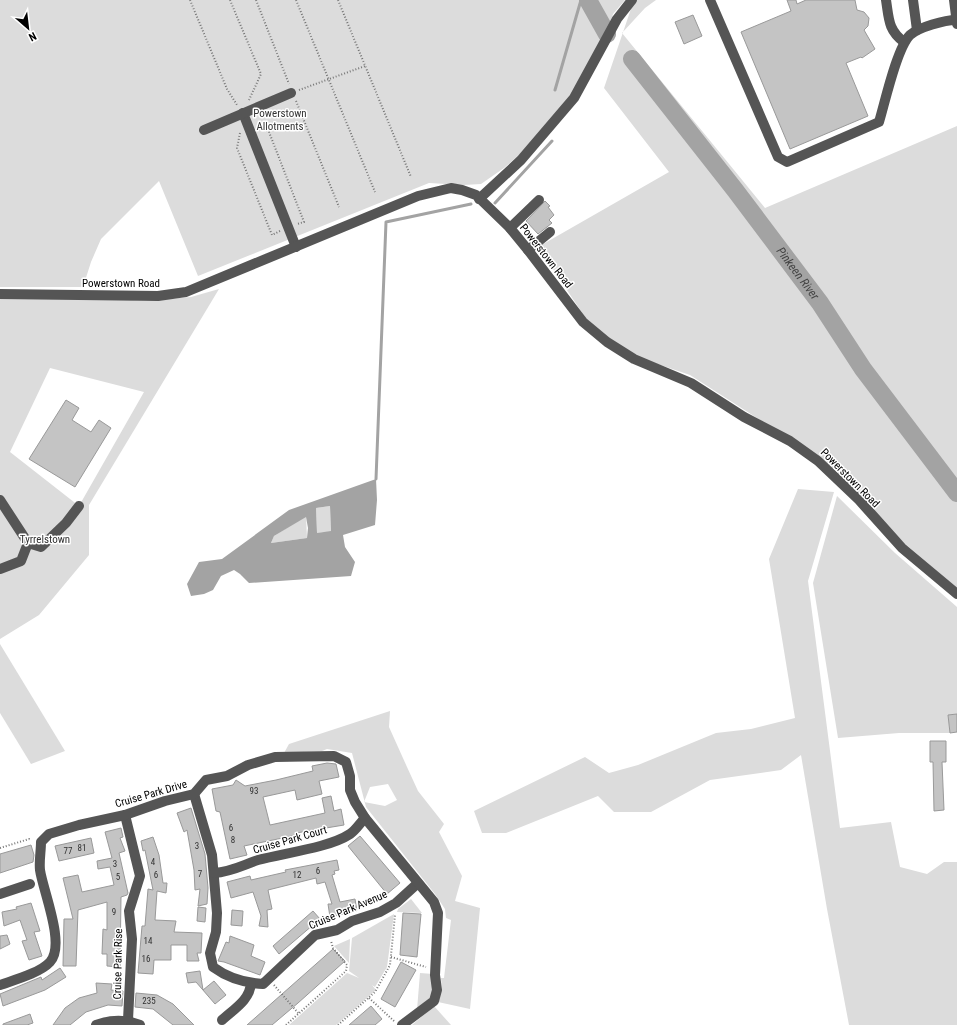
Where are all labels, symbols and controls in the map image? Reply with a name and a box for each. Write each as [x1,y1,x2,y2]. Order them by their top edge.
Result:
north arrow [8,8,48,48]
text: N [26,29,38,44]
park label: Powerstown Allotments [253,107,307,133]
street label: Powerstown Road [517,221,575,291]
water label: Pinkeen River [774,244,822,303]
street label: Powerstown Road [82,277,160,290]
street label: Powerstown Road [818,446,882,510]
park label: Tyrrelstown [20,533,70,546]
street label: Cruise Park Drive [114,778,188,810]
house number: 93 [250,786,258,796]
house number: 6 [229,823,233,833]
street label: Cruise Park Court [252,823,328,857]
house number: 8 [231,835,235,845]
house number: 3 [195,841,199,851]
house number: 81 [78,843,86,853]
house number: 77 [64,846,73,856]
house number: 4 [151,857,156,867]
house number: 3 [113,859,117,869]
house number: 6 [316,866,320,876]
house number: 7 [198,869,203,879]
house number: 6 [154,870,158,880]
house number: 12 [293,870,302,880]
house number: 5 [116,872,121,882]
street label: Cruise Park Avenue [307,888,389,932]
house number: 9 [112,907,116,917]
street label: Cruise Park Rise [111,928,125,1000]
house number: 14 [144,936,153,946]
house number: 16 [142,954,150,964]
house number: 235 [142,996,156,1006]

